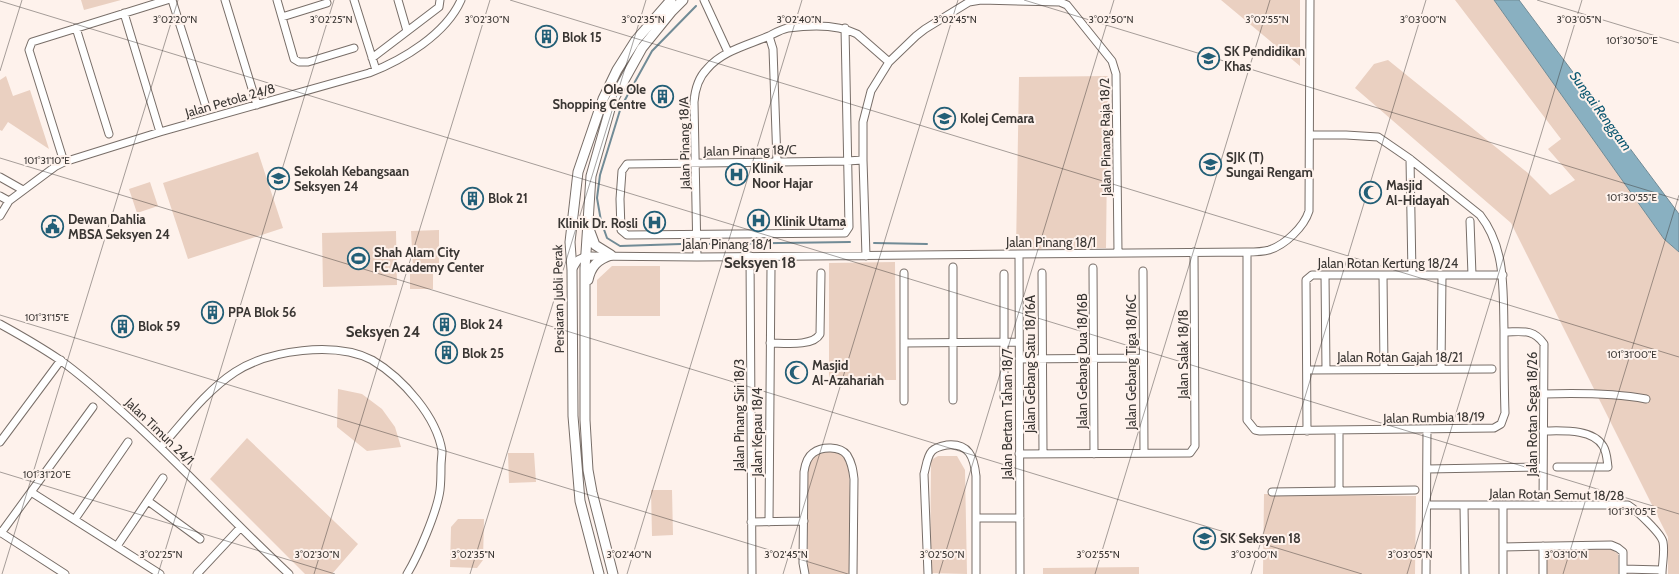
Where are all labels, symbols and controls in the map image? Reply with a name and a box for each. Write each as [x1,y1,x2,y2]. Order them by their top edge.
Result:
text: 3°02'20"N [153,13,197,26]
text: 3°02'25"N [309,13,353,26]
text: 3°02'30"N [465,13,509,26]
text: 3°02'35"N [621,13,665,26]
text: 3°02'40"N [776,13,822,26]
text: 3°02'45"N [933,13,977,26]
text: 3°02'50"N [1089,13,1133,26]
text: 3°02'55"N [1245,13,1289,26]
text: 3°03'00"N [1400,13,1446,26]
text: 3°03'05"N [1556,13,1602,26]
building icon: Blok 15 [534,24,560,50]
place label: Blok 15 [562,29,602,45]
text: 101°30'50"E [1606,34,1658,47]
place label: SK Pendidikan Khas [1224,43,1305,74]
school or university icon: SK Pendidikan Khas [1195,45,1221,71]
water label: Sungai Renggam [1566,68,1636,154]
street label: Jalan Pinang Raja 18/2 [1096,78,1115,197]
street label: Jalan Petola 24/8 [182,79,277,121]
place label: Ole Ole Shopping Centre [552,81,646,112]
building icon: Ole Ole Shopping Centre [649,83,675,109]
street label: Jalan Pinang 18/A [675,96,693,191]
school or university icon: Kolej Cemara [932,105,958,131]
place label: Kolej Cemara [960,110,1035,126]
street label: Jalan Pinang 18/C [702,141,797,159]
place label: SJK (T) Sungai Rengam [1226,149,1313,180]
school or university icon: SJK (T) Sungai Rengam [1198,151,1224,177]
text: 101°31'10"E [24,154,70,167]
place label: Klinik Noor Hajar [752,160,813,191]
hospital icon: Klinik Noor Hajar [724,162,750,188]
place label: Sekolah Kebangsaan Seksyen 24 [294,163,409,194]
school or university icon: Sekolah Kebangsaan Seksyen 24 [265,165,291,191]
place label: Masjid Al-Hidayah [1386,177,1450,208]
mosque icon: Masjid Al-Hidayah [1358,179,1384,205]
building icon: Blok 21 [460,185,486,211]
place label: Blok 21 [488,190,528,206]
text: 101°30'55"E [1607,191,1658,204]
hospital icon: Klinik Utama [745,208,771,234]
hospital icon: Klinik Dr. Rosli [641,210,667,236]
place label: Dewan Dahlia MBSA Seksyen 24 [68,211,170,242]
public building icon: Dewan Dahlia MBSA Seksyen 24 [39,213,65,239]
place label: Klinik Utama [774,213,847,229]
place label: Klinik Dr. Rosli [557,215,638,231]
street label: Jalan Pinang 18/1 [1005,234,1096,250]
street label: Jalan Pinang 18/1 [681,236,772,252]
place label: Shah Alam City FC Academy Center [374,244,485,275]
street label: Persiaran Jubli Perak [549,244,567,354]
sports icon: Shah Alam City FC Academy Center [346,246,372,272]
district label: Seksyen 18 [724,254,796,272]
street label: Jalan Rotan Kertung 18/24 [1317,255,1459,271]
street label: Jalan Gebang Dua 18/16B [1074,293,1090,430]
street label: Jalan Gebang Tiga 18/16C [1123,294,1139,431]
street label: Jalan Gebang Satu 18/16A [1022,295,1038,434]
building icon: PPA Blok 56 [199,299,225,325]
place label: PPA Blok 56 [228,304,296,320]
street label: Jalan Salak 18/18 [1175,309,1191,400]
text: 101°31'15"E [25,311,70,324]
building icon: Blok 24 [432,311,458,337]
building icon: Blok 59 [109,313,135,339]
place label: Blok 24 [460,316,503,332]
place label: Blok 59 [138,318,180,334]
district label: Seksyen 24 [346,323,420,341]
building icon: Blok 25 [433,340,459,366]
place label: Blok 25 [462,345,504,361]
street label: Jalan Bertam Tahan 18/7 [999,348,1015,481]
text: 101°31'00"E [1607,348,1657,361]
street label: Jalan Rotan Gajah 18/21 [1336,349,1463,366]
street label: Jalan Rotan Sega 18/26 [1524,352,1540,477]
place label: Masjid Al-Azahariah [812,357,884,388]
street label: Jalan Pinang Siri 18/3 [731,359,747,472]
mosque icon: Masjid Al-Azahariah [783,359,809,385]
street label: Jalan Kepau 18/4 [749,387,765,478]
street label: Jalan Timun 24/1 [121,393,198,468]
street label: Jalan Rumbia 18/19 [1382,408,1485,426]
text: 101°31'20"E [23,468,71,481]
street label: Jalan Rotan Semut 18/28 [1488,485,1625,503]
text: 101°31'05"E [1608,505,1656,518]
school or university icon: SK Seksyen 18 [1192,525,1218,551]
place label: SK Seksyen 18 [1220,530,1301,546]
text: 3°02'25"N [139,548,183,561]
text: 3°02'30"N [295,548,339,561]
text: 3°02'35"N [451,548,495,561]
text: 3°02'40"N [606,548,652,561]
text: 3°02'45"N [764,548,808,561]
text: 3°02'50"N [920,548,964,561]
text: 3°02'55"N [1076,548,1120,561]
text: 3°03'00"N [1231,548,1277,561]
text: 3°03'05"N [1387,548,1433,561]
text: 3°03'10"N [1545,548,1587,561]

